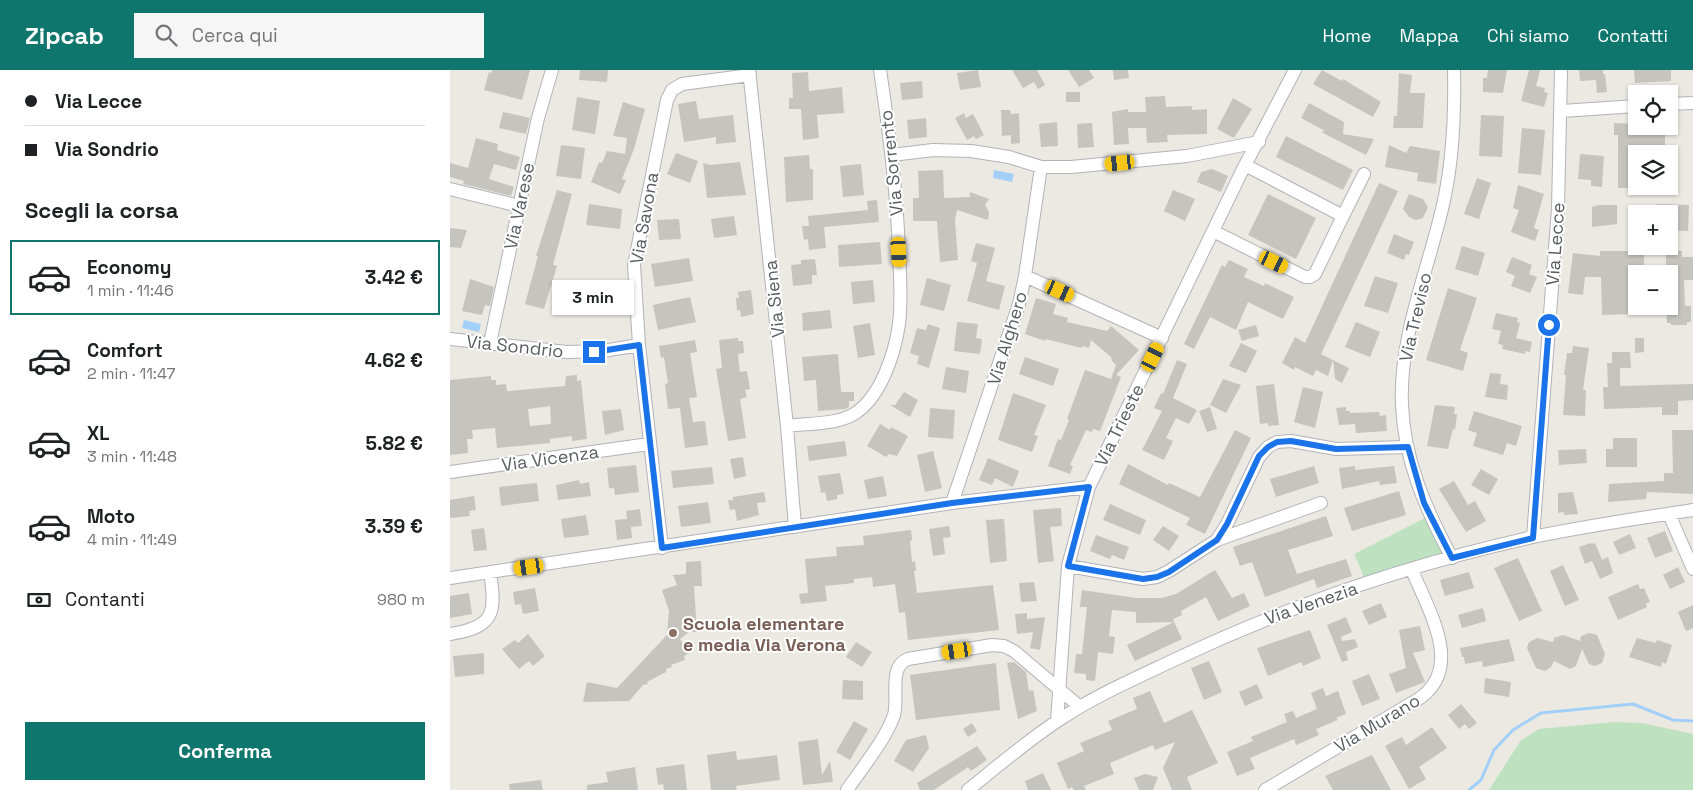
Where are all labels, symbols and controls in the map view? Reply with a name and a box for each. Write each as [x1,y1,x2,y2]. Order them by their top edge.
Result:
search box [134,13,484,58]
text: Zipcab [25,20,104,51]
icon: search [152,21,180,49]
text: Cerca qui [192,23,278,48]
text: Home [1322,24,1372,47]
text: Mappa [1400,24,1459,47]
text: Chi siamo [1487,24,1569,47]
text: Contatti [1597,24,1668,47]
map controls [1628,85,1678,315]
button: locate [1628,85,1678,135]
text: Via Lecce [55,89,142,114]
street label: Via Sorrento [874,109,908,217]
text: Via Sondrio [55,137,159,162]
button: layers [1628,145,1678,195]
car [1104,154,1135,172]
street label: Via Varese [499,160,539,252]
street label: Via Savona [625,170,663,266]
text: Scegli la corsa [25,196,178,224]
street label: Via Lecce [1541,202,1569,286]
button: + [1628,205,1678,255]
car [890,237,907,267]
car [1257,249,1290,275]
icon: car [27,255,72,300]
text: Economy [87,255,171,280]
street label: Via Siena [758,259,790,339]
text: 3.42 € [365,265,423,290]
button: − [1628,265,1678,315]
street label: Via Treviso [1394,270,1436,364]
car [1043,278,1076,304]
text: 1 min · 11:46 [87,280,174,301]
callout: 3 min [553,280,635,314]
text: 3 min [572,287,614,308]
street label: Via Alghero [982,288,1032,388]
route start [1538,314,1560,336]
street label: Via Sondrio [465,329,565,363]
icon: car [27,338,72,383]
text: Comfort [87,338,163,363]
car [1139,340,1166,374]
route end [583,341,605,363]
text: 4.62 € [365,348,423,373]
text: 2 min · 11:47 [87,363,175,384]
street label: Via Trieste [1089,380,1149,470]
icon: car [27,421,72,466]
text: XL [87,421,110,446]
text: 5.82 € [366,431,423,456]
street label: Via Vicenza [500,440,600,476]
text: 3 min · 11:48 [87,446,177,467]
icon: car [27,504,72,549]
text: Moto [87,504,135,529]
text: 3.39 € [365,514,423,539]
text: 4 min · 11:49 [87,529,177,550]
car [513,557,544,577]
street label: Via Venezia [1261,576,1361,630]
icon: cash [25,586,53,614]
text: Contanti [65,587,145,612]
text: 980 m [377,589,425,610]
place label: Scuola elementare e media Via Verona [683,612,846,656]
marker: Scuola elementare e media Via Verona [667,627,679,639]
car [941,641,972,661]
street label: Via Murano [1330,688,1424,758]
button: Conferma [25,722,425,780]

